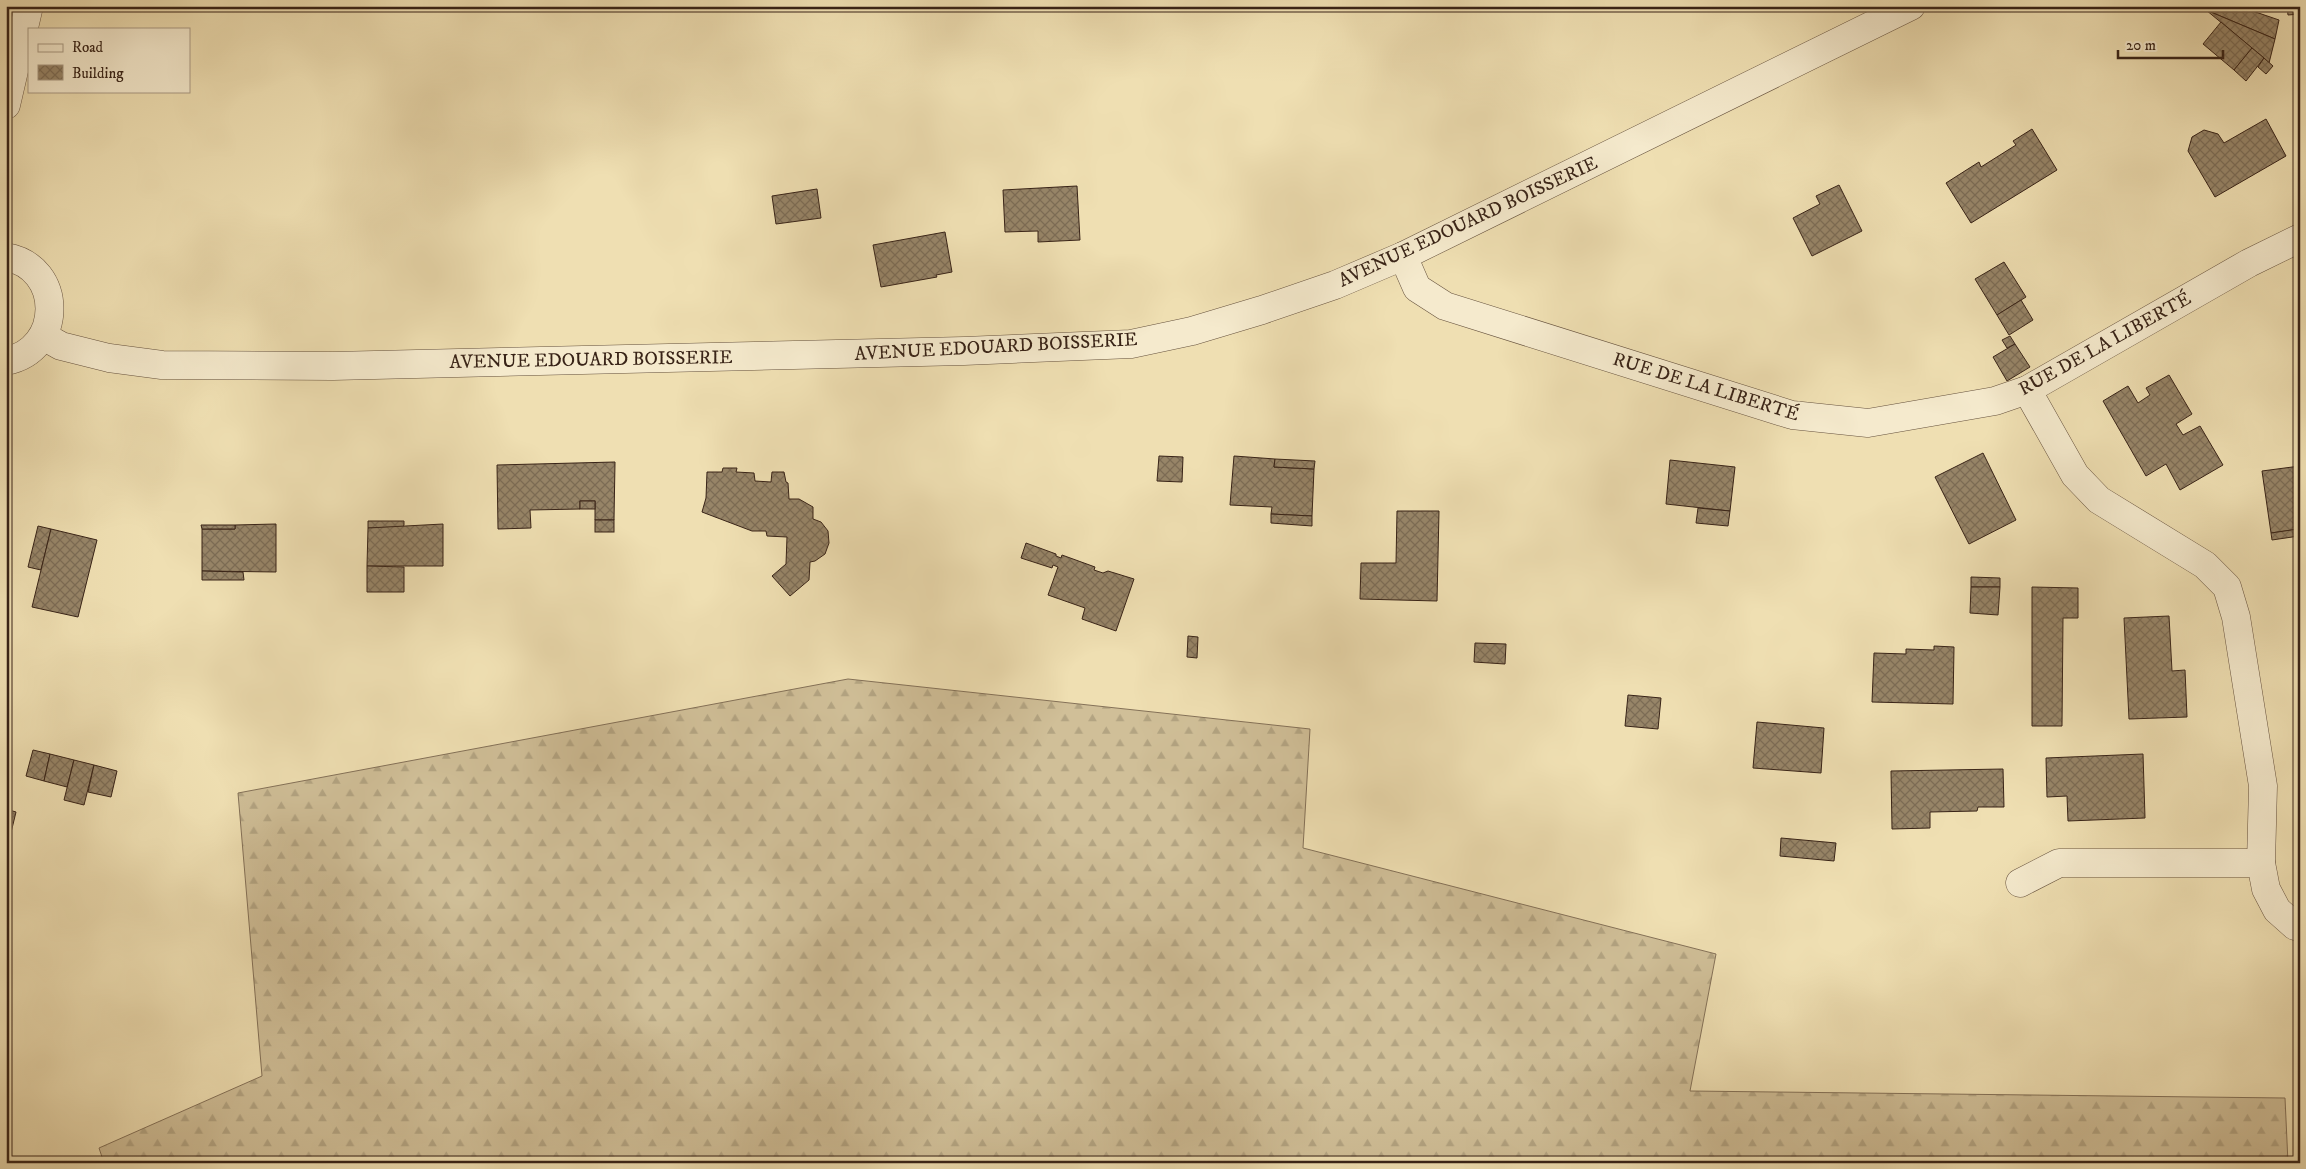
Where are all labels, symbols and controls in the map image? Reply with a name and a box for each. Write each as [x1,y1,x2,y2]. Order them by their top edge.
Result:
legend [28,28,190,92]
scale bar [2118,28,2224,60]
text: 20 m [2126,36,2156,55]
text: Road [72,38,104,57]
text: Building [72,64,124,83]
street label: AVENUE EDOUARD BOISSERIE [1335,152,1601,292]
street label: RUE DE LA LIBERTÉ [2014,286,2195,401]
street label: AVENUE EDOUARD BOISSERIE [854,328,1138,366]
street label: AVENUE EDOUARD BOISSERIE [449,346,733,374]
street label: RUE DE LA LIBERTÉ [1610,347,1802,426]

